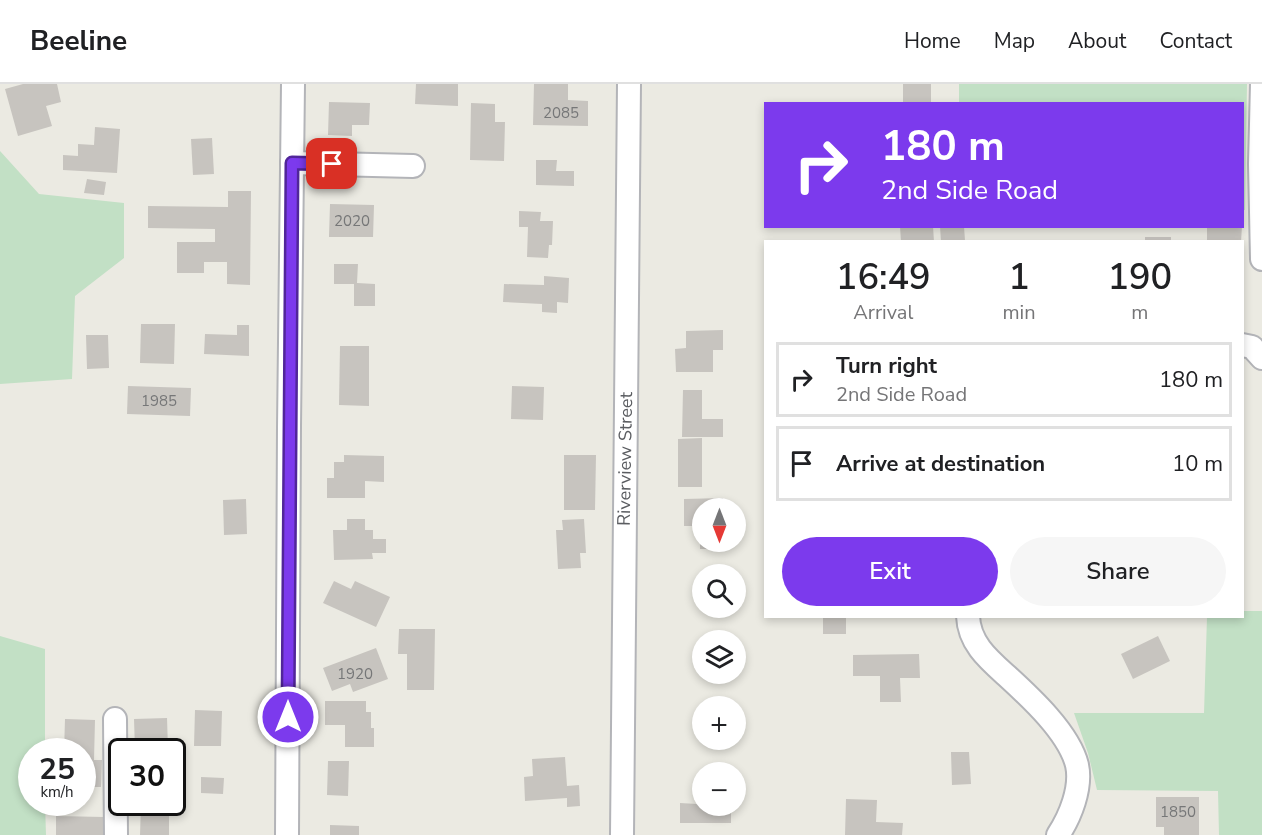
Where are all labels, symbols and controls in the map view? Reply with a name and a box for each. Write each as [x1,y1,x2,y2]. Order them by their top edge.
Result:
text: Beeline [30,22,127,60]
text: Home [904,27,961,55]
text: Map [994,27,1035,55]
text: About [1068,27,1126,55]
text: Contact [1159,27,1232,55]
house number: 2085 [543,103,579,123]
text: 180 m [881,118,1005,175]
icon: right [782,126,860,204]
pin [306,138,357,189]
icon: arrive [315,147,348,180]
text: 2nd Side Road [881,172,1058,209]
house number: 2020 [334,211,370,231]
text: 16:49 [836,253,931,302]
text: 1 [1008,253,1030,302]
text: 190 [1107,253,1172,302]
text: Arrival [853,299,913,326]
text: min [1003,299,1036,326]
text: m [1131,299,1148,326]
text: Turn right [836,351,937,381]
icon: right [785,363,818,396]
text: 180 m [1159,365,1223,395]
text: 2nd Side Road [836,381,967,408]
house number: 1985 [141,391,177,411]
street label: Riverview Street [612,391,638,526]
icon: arrive [785,447,818,480]
text: Arrive at destination [836,449,1045,479]
text: 10 m [1172,449,1223,479]
north arrow [692,498,746,552]
map controls [692,498,746,816]
button: Exit [782,537,998,606]
button: Share [1010,537,1226,606]
button: search [692,564,746,618]
button: layers [692,630,746,684]
house number: 1920 [337,664,373,684]
position arrow [256,685,320,749]
button: + [692,696,746,750]
speed limit sign: 30 [108,738,186,816]
text: 25 [39,749,75,790]
button: − [692,762,746,816]
text: km/h [40,782,74,802]
house number: 1850 [1160,802,1196,822]

